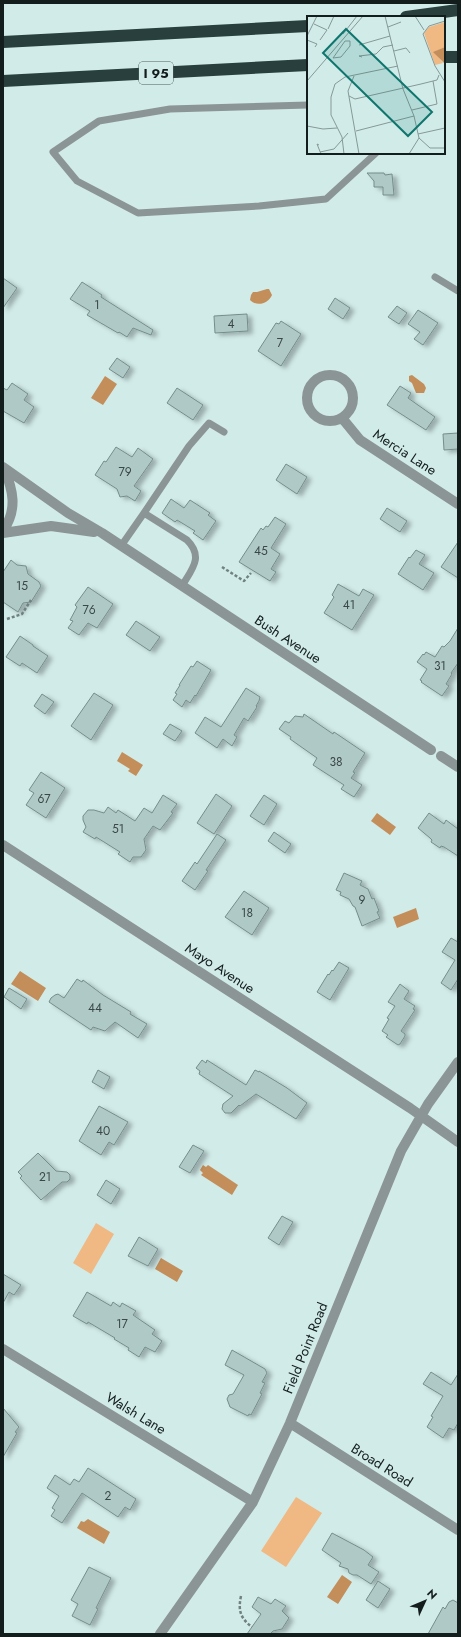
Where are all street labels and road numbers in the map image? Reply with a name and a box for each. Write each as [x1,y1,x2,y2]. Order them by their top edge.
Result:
road number: I 95 [139,62,173,84]
street label: Mercia Lane [369,424,441,480]
street label: Bush Avenue [251,610,325,668]
street label: Mayo Avenue [181,938,259,998]
street label: Field Point Road [278,1299,332,1397]
street label: Walsh Lane [102,1387,170,1439]
street label: Broad Road [347,1438,417,1492]

